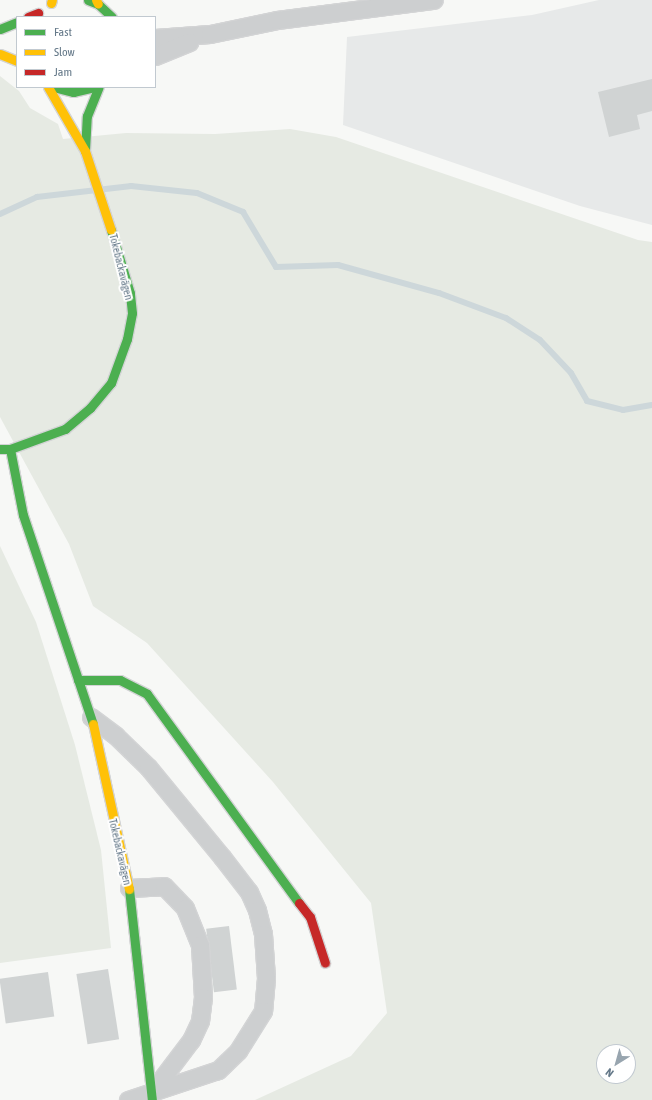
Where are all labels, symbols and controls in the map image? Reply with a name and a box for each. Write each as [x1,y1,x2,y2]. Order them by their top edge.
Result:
legend [16,16,156,88]
text: Fast [54,25,72,39]
text: Slow [54,45,75,59]
text: Jam [54,65,72,79]
street label: Tokebackavägen [106,233,136,301]
street label: Tokebackavägen [106,818,134,886]
north arrow [596,1044,636,1084]
text: N [603,1066,616,1080]

